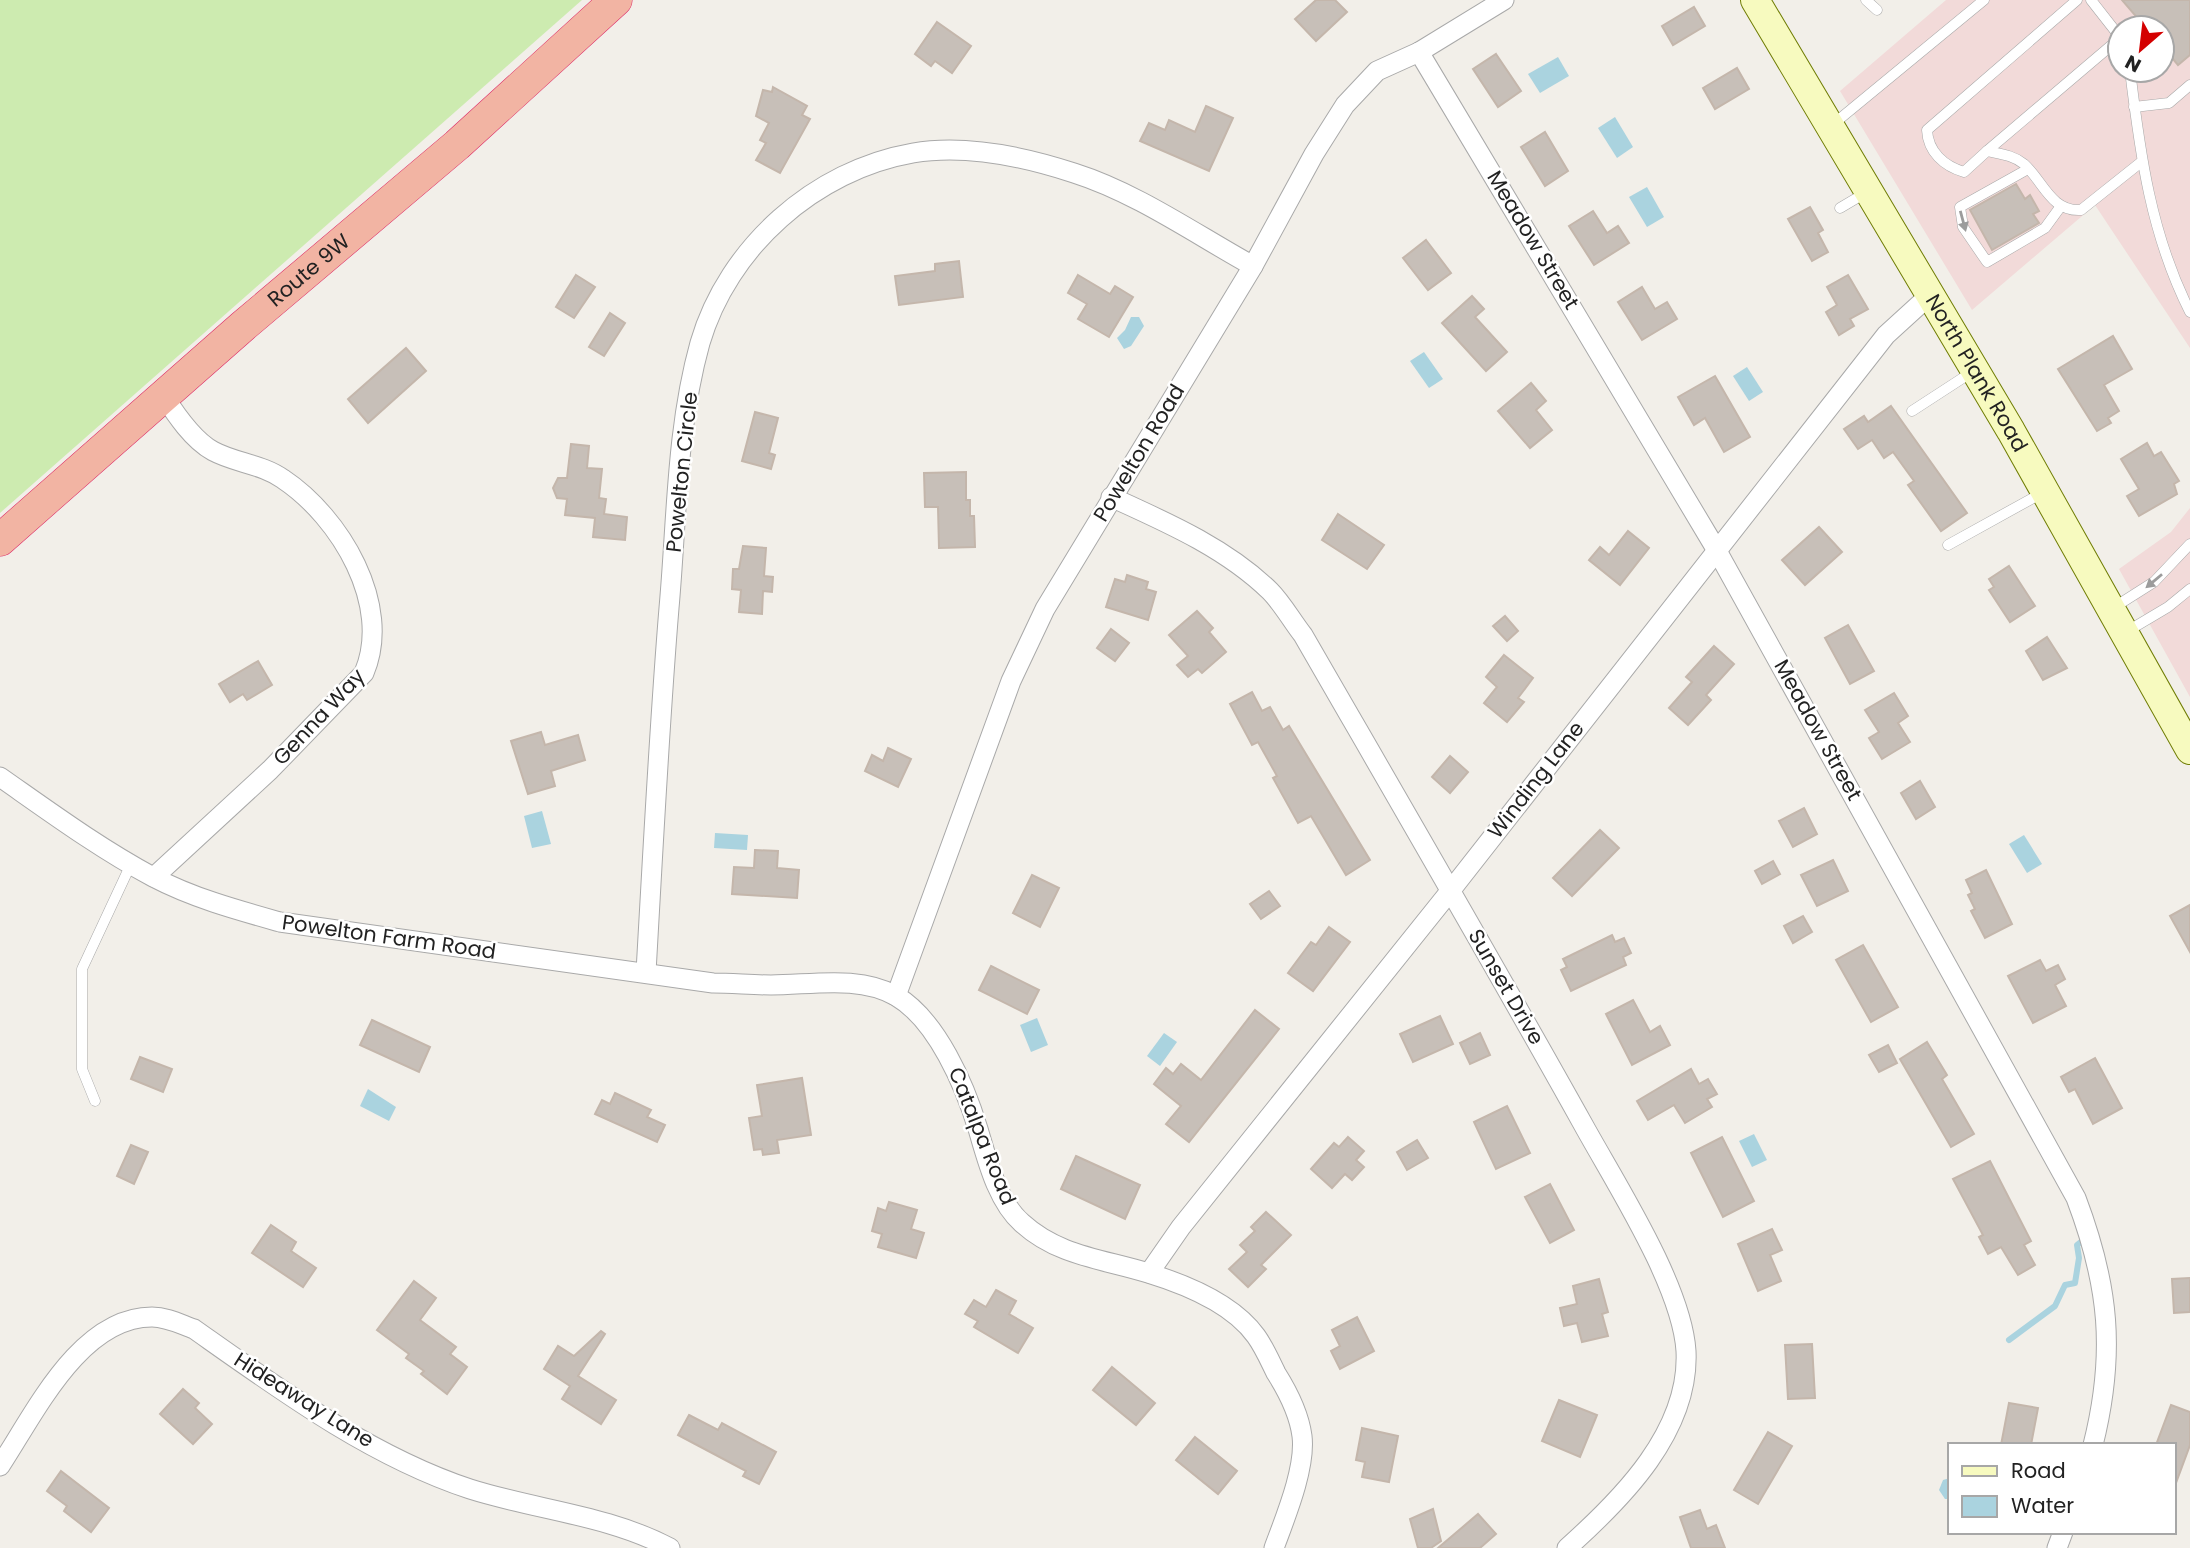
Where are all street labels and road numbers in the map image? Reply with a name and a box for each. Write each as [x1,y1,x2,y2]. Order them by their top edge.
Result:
street label: Meadow Street [1481,165,1586,315]
street label: Route 9W [261,226,356,313]
street label: North Plank Road [1919,289,2035,457]
street label: Powelton Road [1086,379,1191,527]
street label: Powelton Circle [659,390,704,554]
street label: Meadow Street [1768,654,1869,806]
street label: Genna Way [266,662,371,771]
street label: Winding Lane [1481,715,1591,844]
street label: Powelton Farm Road [280,907,498,966]
street label: Sunset Drive [1462,924,1551,1050]
street label: Catalpa Road [942,1063,1023,1209]
street label: Hideaway Lane [229,1345,380,1454]

